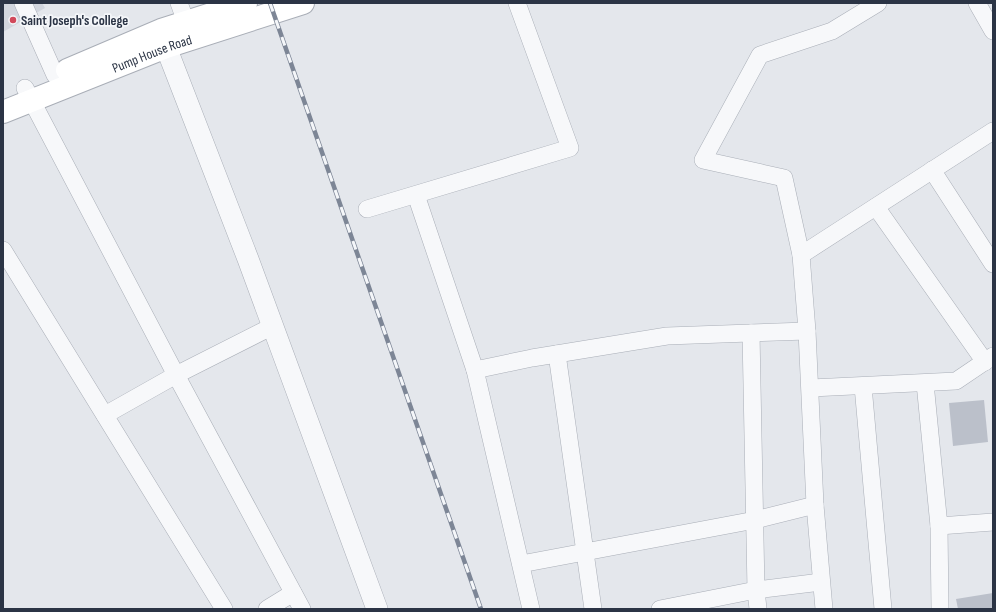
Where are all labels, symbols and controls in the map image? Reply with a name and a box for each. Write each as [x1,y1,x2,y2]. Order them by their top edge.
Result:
place label: Saint Joseph's College [21,12,128,29]
marker: Saint Joseph's College [8,15,18,25]
street label: Pump House Road [110,31,194,76]

